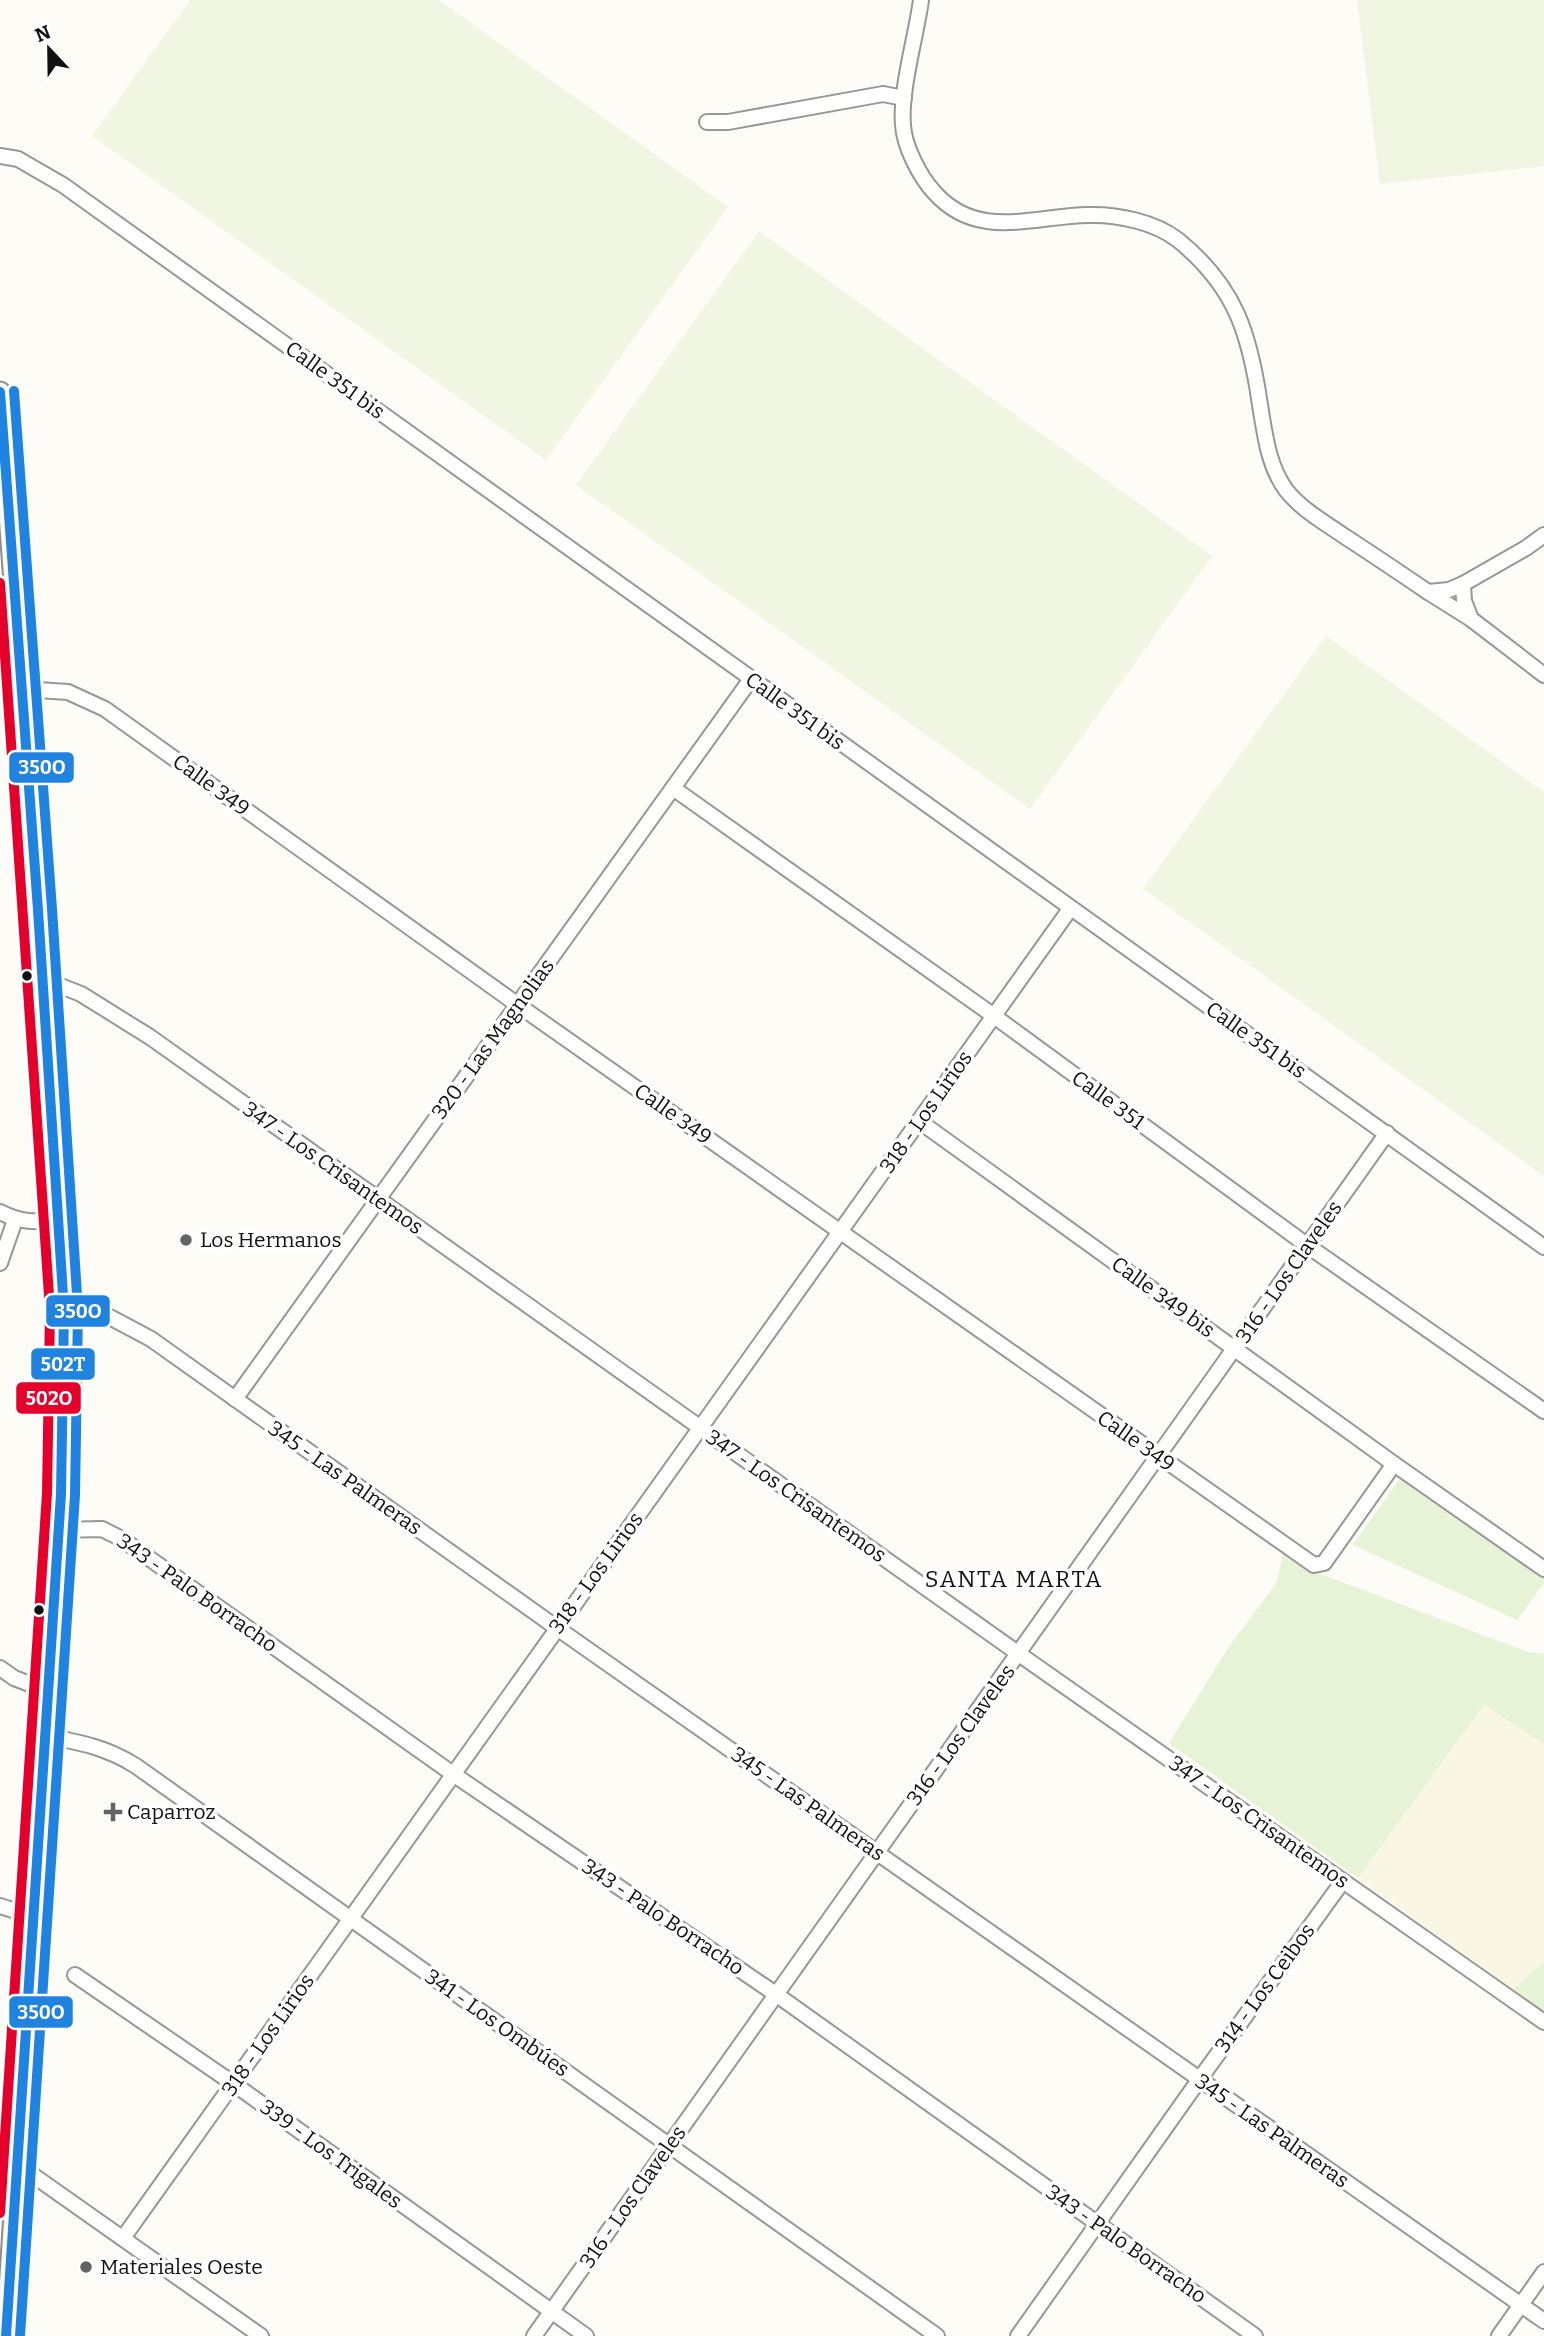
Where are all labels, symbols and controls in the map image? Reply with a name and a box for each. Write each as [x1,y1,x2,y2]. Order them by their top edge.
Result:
north arrow [14,14,84,84]
text: N [32,20,54,47]
street label: Calle 351 bis [280,335,390,425]
street label: Calle 351 bis [740,666,850,756]
street label: Calle 349 [167,748,255,822]
line badge: 350O [8,751,75,784]
text: 350O [18,756,66,779]
street label: 320 - Las Magnolias [426,954,560,1124]
unlabelled marker [20,969,34,983]
street label: Calle 351 bis [1201,996,1311,1084]
street label: 318 - Los Lirios [874,1046,978,1178]
street label: Calle 351 [1066,1065,1150,1135]
street label: Calle 349 [629,1078,717,1150]
street label: 347 - Los Crisantemos [238,1096,428,1240]
street label: 316 - Los Claveles [1230,1196,1348,1348]
place label: Los Hermanos [200,1227,341,1253]
marker: Los Hermanos [178,1232,194,1248]
street label: Calle 349 bis [1106,1251,1220,1343]
line badge: 350O [45,1294,111,1328]
text: 350O [54,1300,102,1323]
line badge: 502T [30,1347,96,1381]
text: 502T [41,1353,86,1376]
line badge: 502O [15,1381,82,1415]
text: 502O [25,1387,73,1410]
street label: Calle 349 [1092,1405,1180,1477]
street label: 345 - Las Palmeras [263,1415,427,1541]
street label: 347 - Los Crisantemos [701,1424,891,1568]
street label: 318 - Los Lirios [543,1507,649,1639]
street label: 343 - Palo Borracho [112,1528,282,1658]
district label: SANTA MARTA [925,1565,1103,1593]
unlabelled marker [32,1603,46,1617]
street label: 316 - Los Claveles [901,1659,1021,1811]
street label: 345 - Las Palmeras [726,1741,890,1867]
street label: 347 - Los Crisantemos [1164,1750,1354,1894]
place label: Caparroz [127,1799,216,1825]
marker: Caparroz [105,1804,121,1820]
street label: 343 - Palo Borracho [577,1853,749,1981]
street label: 314 - Los Ceibos [1209,1918,1321,2058]
street label: 341 - Los Ombúes [420,1963,574,2083]
street label: 318 - Los Lirios [216,1969,320,2101]
line badge: 350O [8,1995,74,2029]
text: 350O [17,2001,65,2024]
street label: 345 - Las Palmeras [1190,2068,1354,2194]
street label: 339 - Los Trigales [255,2094,407,2214]
street label: 316 - Los Claveles [574,2121,692,2273]
street label: 343 - Palo Borracho [1041,2179,1211,2309]
place label: Materiales Oeste [100,2254,263,2280]
marker: Materiales Oeste [78,2259,94,2275]

